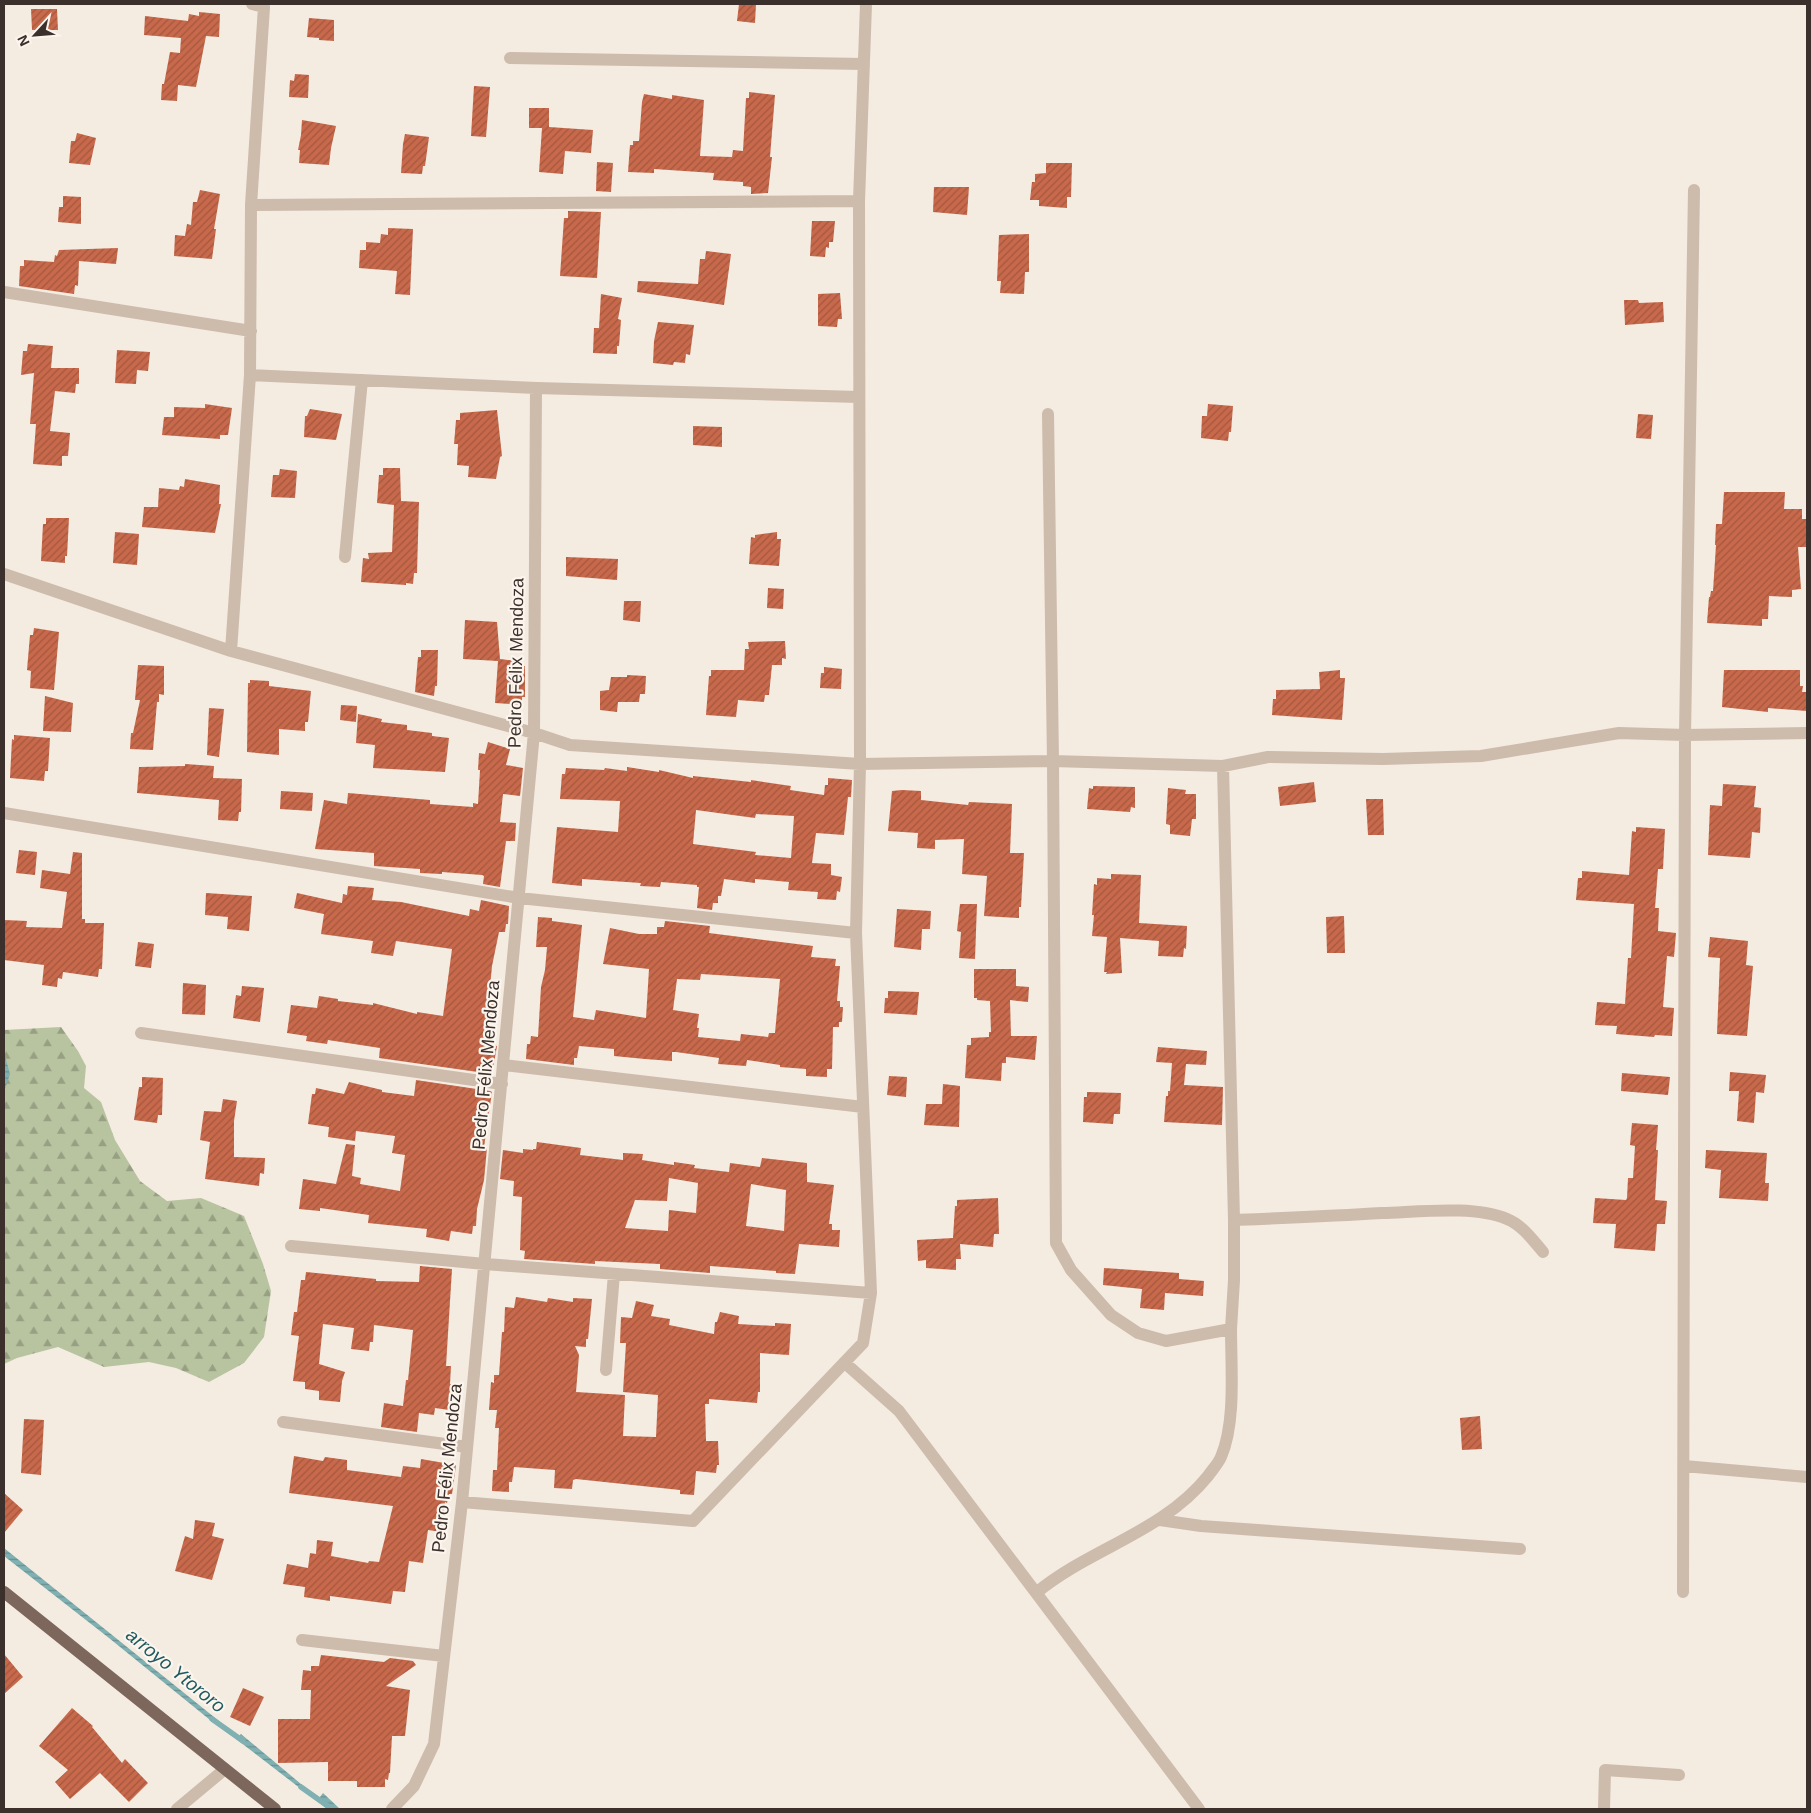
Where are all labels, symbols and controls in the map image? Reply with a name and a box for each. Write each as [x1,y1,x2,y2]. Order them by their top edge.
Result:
north arrow [10,10,60,60]
text: N [14,33,33,49]
street label: Pedro Félix Mendoza [505,577,527,748]
street label: Pedro Félix Mendoza [469,978,503,1151]
street label: Pedro Félix Mendoza [428,1381,466,1554]
water label: arroyo Ytororo [122,1624,229,1717]

